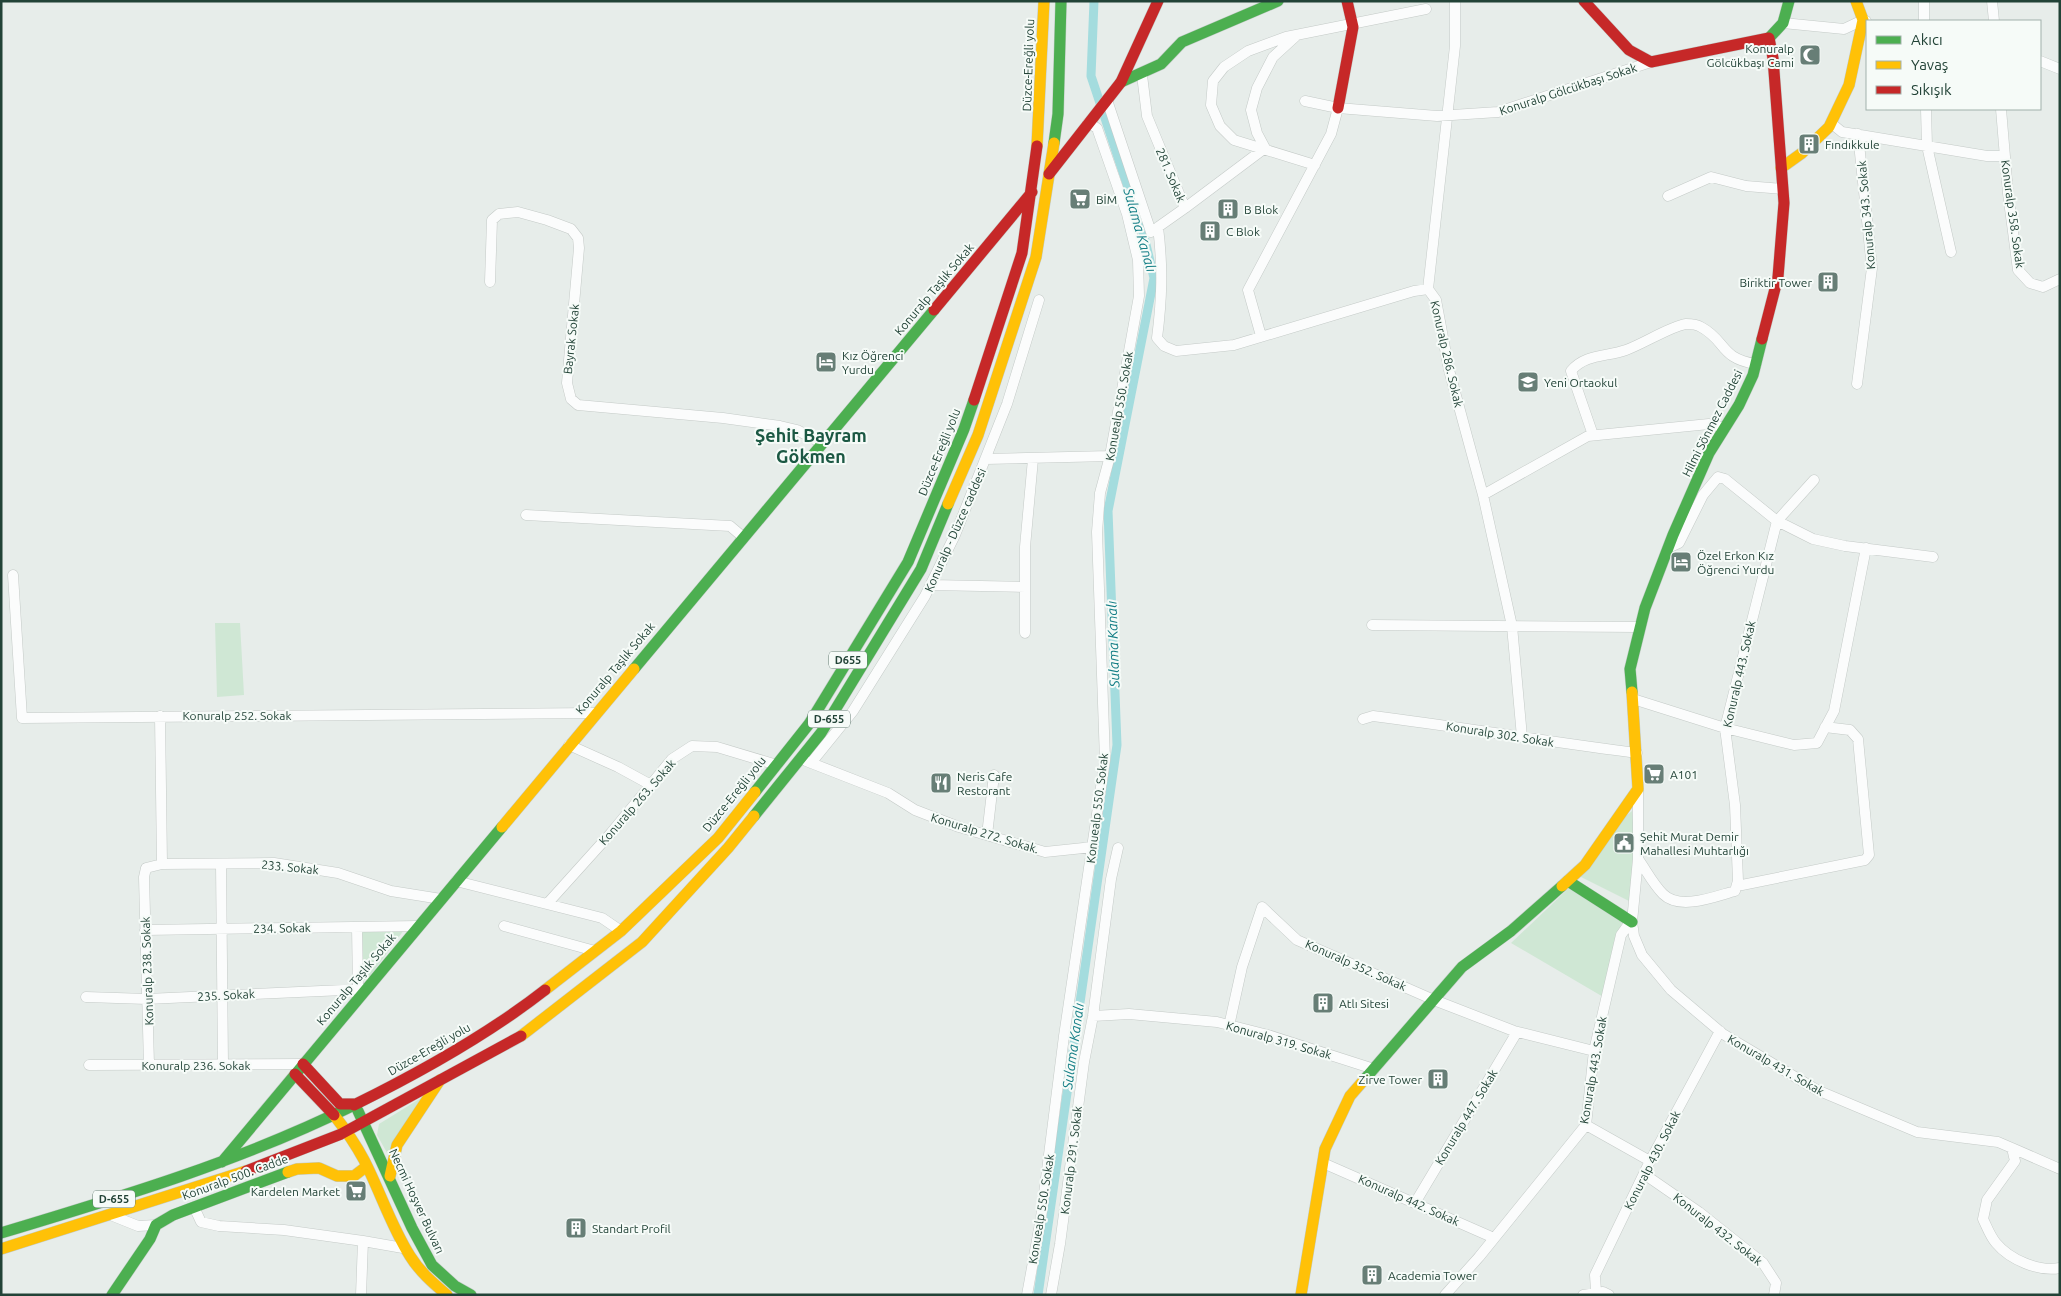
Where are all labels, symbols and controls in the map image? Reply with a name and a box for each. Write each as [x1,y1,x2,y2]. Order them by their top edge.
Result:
street label: Düzce-Ereğli yolu [1020,18,1036,112]
legend [1866,20,2041,110]
text: Akıcı [1911,31,1943,48]
place label: Konuralp Gölcükbaşı Cami [1707,42,1794,69]
mosque icon: Konuralp Gölcükbaşı Cami [1798,43,1822,67]
text: Yavaş [1911,56,1948,73]
street label: Konuralp Gölcükbaşı Sokak [1498,61,1638,117]
text: Sıkışık [1911,81,1952,98]
building icon: Fındıkkule [1797,132,1821,156]
place label: Fındıkkule [1825,138,1880,151]
street label: 281. Sokak [1154,146,1188,204]
street label: Konuralp 358. Sokak [1999,159,2027,269]
street label: Konuralp 343. Sokak [1855,160,1877,270]
water label: Sulama Kanalı [1120,185,1160,274]
supermarket icon: BİM [1068,187,1092,211]
place label: BİM [1096,193,1117,206]
building icon: B Blok [1216,197,1240,221]
place label: B Blok [1244,203,1278,216]
building icon: C Blok [1198,219,1222,243]
place label: C Blok [1226,225,1260,238]
street label: Konuralp Taşlık Sokak [892,241,976,337]
building icon: Biriktir Tower [1816,270,1840,294]
place label: Biriktir Tower [1739,276,1812,289]
street label: Konuralp 286. Sokak [1428,299,1466,409]
street label: Bayrak Sokak [561,303,581,375]
place label: Kız Öğrenci Yurdu [842,349,904,376]
hotel icon: Kız Öğrenci Yurdu [814,350,838,374]
street label: Konuealp 550. Sokak [1103,350,1135,462]
street label: Hilmi Sönmez Caddesi [1679,367,1745,479]
school or university icon: Yeni Ortaokul [1516,370,1540,394]
place label: Yeni Ortaokul [1544,376,1617,389]
street label: Düzce-Ereğli yolu [916,407,962,497]
district label: Şehit Bayram Gökmen [755,425,867,466]
street label: Konuralp - Düzce caddesi [922,466,988,594]
place label: Özel Erkon Kız Öğrenci Yurdu [1697,549,1774,576]
hotel icon: Özel Erkon Kız Öğrenci Yurdu [1669,550,1693,574]
water label: Sulama Kanalı [1103,600,1123,689]
street label: Konuralp 443. Sokak [1720,619,1758,729]
street label: Konuralp Taşlık Sokak [573,620,657,716]
road number: D655 [829,652,867,668]
street label: Konuralp 252. Sokak [182,709,292,722]
road number: D-655 [808,711,850,728]
street label: Konuralp 302. Sokak [1445,719,1555,749]
street label: Konuealp 550. Sokak [1084,752,1110,864]
street label: Düzce-Ereğli yolu [700,754,768,834]
street label: Konuralp 263. Sokak [596,757,678,847]
supermarket icon: A101 [1642,762,1666,786]
place label: A101 [1670,768,1698,781]
place label: Neris Cafe Restorant [957,770,1012,797]
restaurant icon: Neris Cafe Restorant [929,771,953,795]
street label: Konuralp 272. Sokak. [930,810,1041,856]
place label: Şehit Murat Demir Mahallesi Muhtarlığı [1640,830,1749,857]
public building icon: Şehit Murat Demir Mahallesi Muhtarlığı [1612,831,1636,855]
street label: 233. Sokak [261,858,319,876]
street label: Konuralp 238. Sokak [139,916,155,1026]
street label: 234. Sokak [253,921,311,935]
street label: Konuralp Taşlık Sokak [314,931,398,1027]
street label: Konuralp 352. Sokak [1304,937,1408,993]
street label: 235. Sokak [197,987,255,1003]
building icon: Atlı Sitesi [1311,991,1335,1015]
place label: Atlı Sitesi [1339,997,1389,1010]
water label: Sulama Kanalı [1059,1001,1087,1091]
street label: Konuralp 443. Sokak [1577,1015,1609,1125]
street label: Konuralp 319. Sokak [1225,1019,1333,1061]
street label: Düzce-Ereğli yolu [386,1020,472,1078]
street label: Konuralp 431. Sokak [1726,1032,1826,1098]
street label: Konuralp 236. Sokak [141,1059,251,1072]
building icon: Zirve Tower [1426,1067,1450,1091]
street label: Konuralp 447. Sokak [1432,1067,1500,1167]
place label: Zirve Tower [1359,1073,1422,1086]
street label: Konuralp 291. Sokak [1058,1105,1084,1215]
street label: Konuralp 430. Sokak [1621,1108,1683,1212]
street label: Necmi Hoşver Bulvarı [387,1146,447,1256]
street label: Konuralp 500. Cadde [180,1152,290,1202]
street label: Konuealp 550. Sokak [1026,1153,1056,1265]
street label: Konuralp 442. Sokak [1357,1172,1461,1228]
supermarket icon: Kardelen Market [344,1179,368,1203]
place label: Kardelen Market [251,1185,340,1198]
road number: D-655 [93,1190,135,1208]
street label: Konuralp 432. Sokak [1671,1190,1765,1268]
building icon: Standart Profil [564,1216,588,1240]
place label: Standart Profil [592,1222,671,1235]
building icon: Academia Tower [1360,1263,1384,1287]
place label: Academia Tower [1388,1269,1477,1282]

